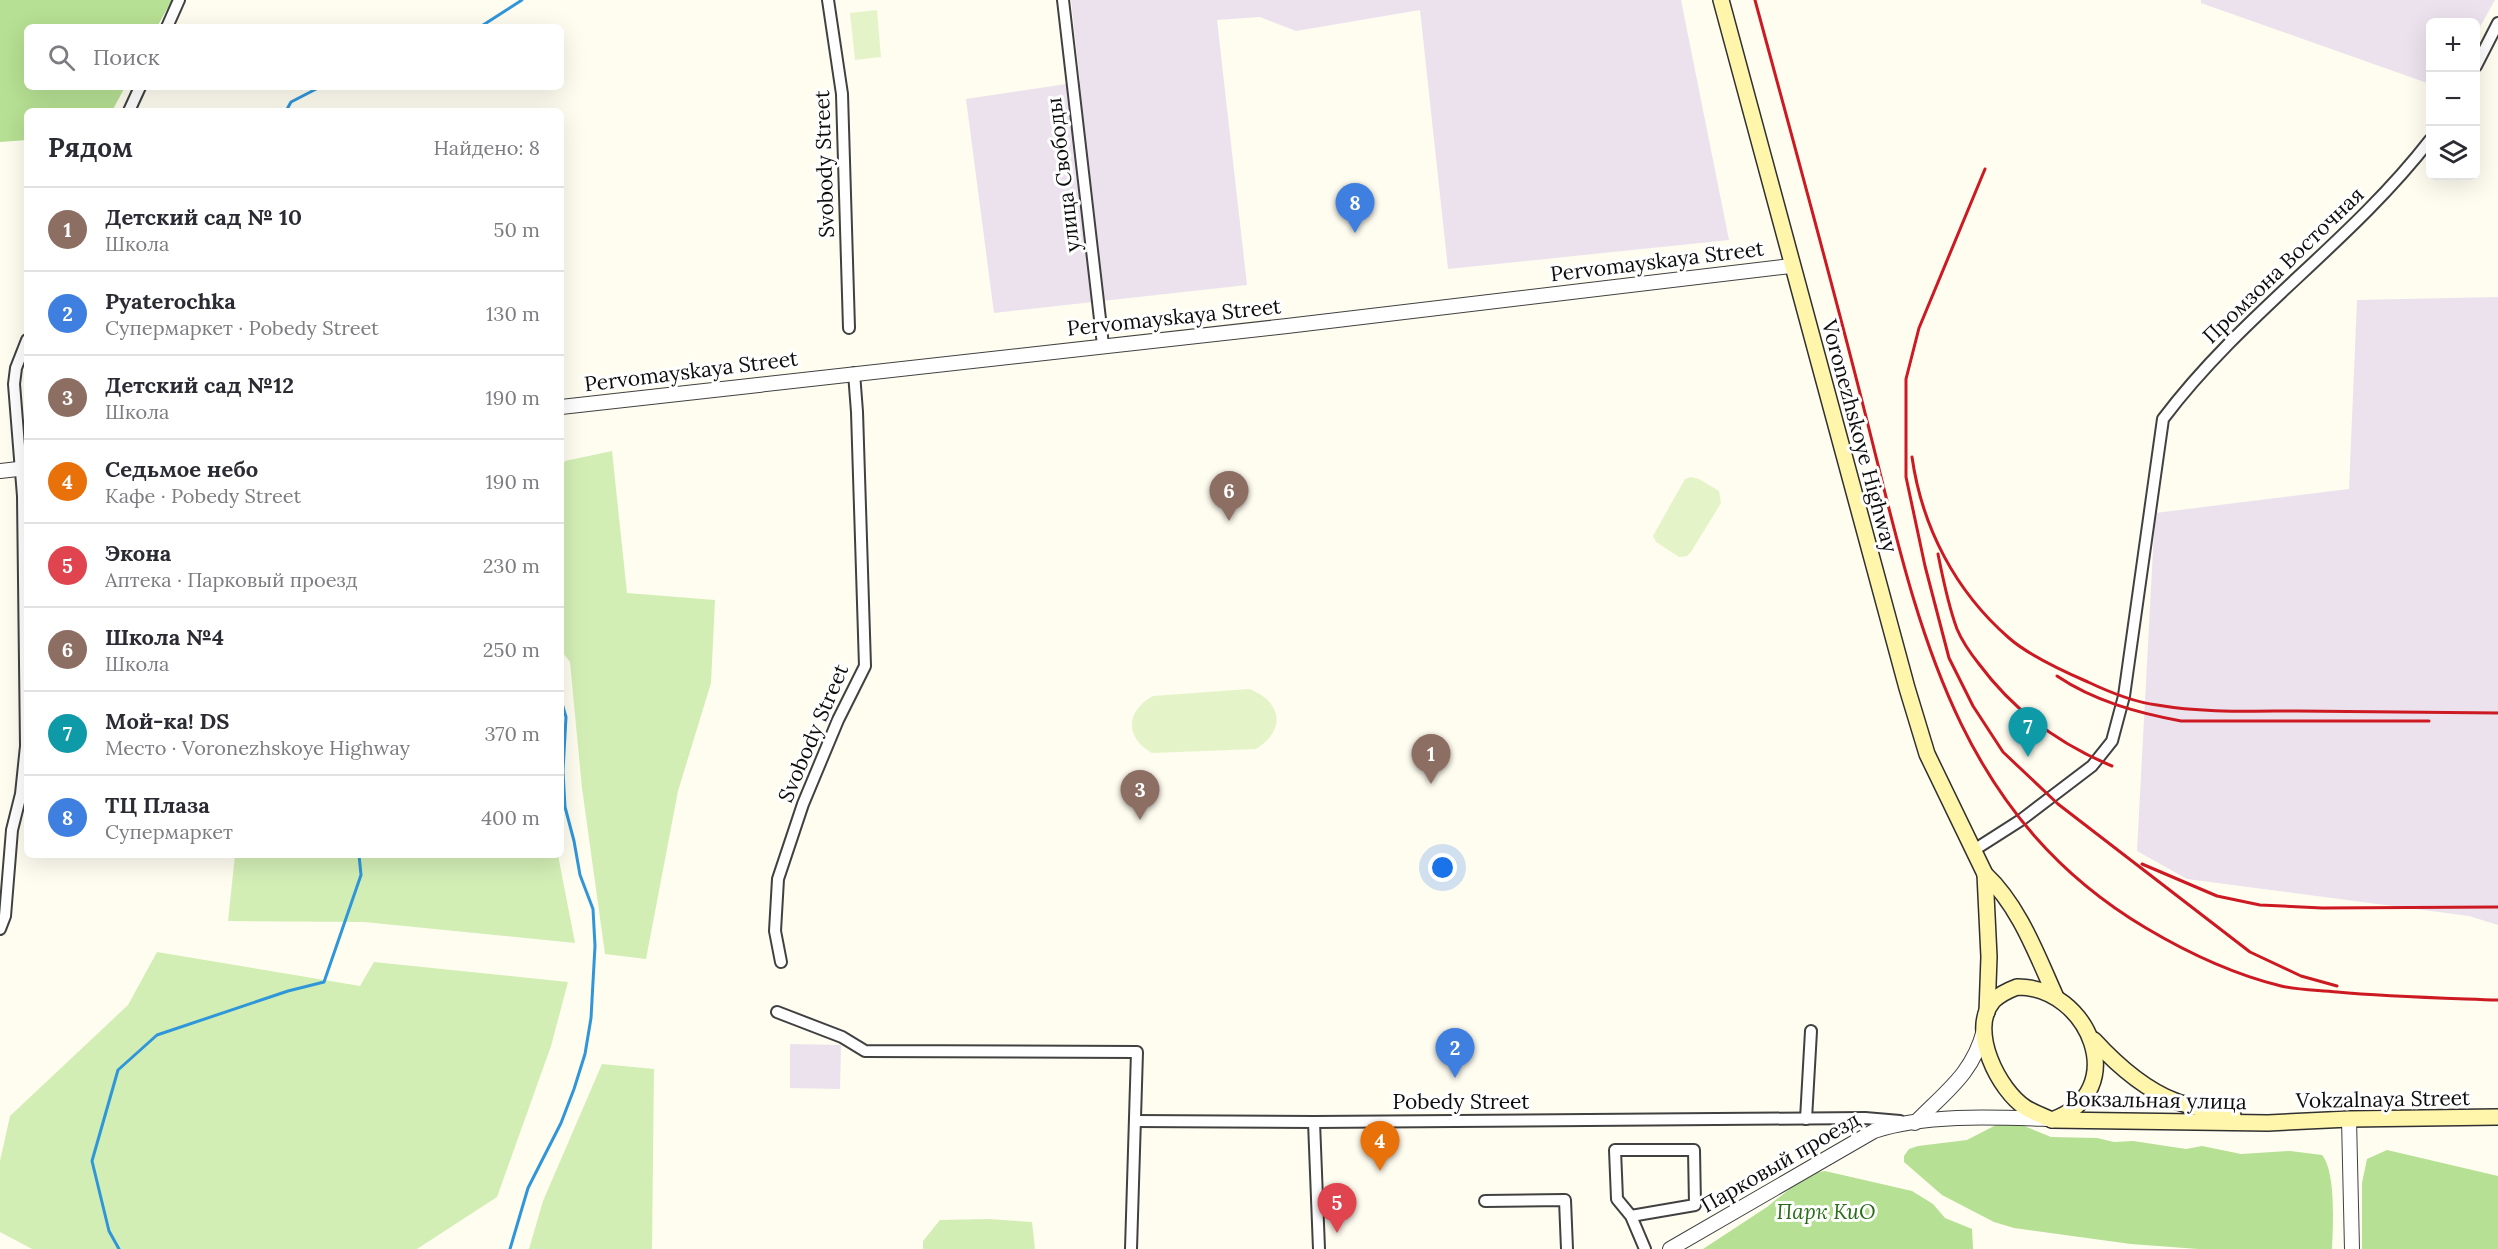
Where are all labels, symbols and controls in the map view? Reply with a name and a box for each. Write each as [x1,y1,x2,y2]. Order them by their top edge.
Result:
map controls [2426,18,2480,180]
button: + [2426,18,2480,72]
search box [24,24,564,90]
icon: search [45,41,78,74]
text: Поиск [93,43,159,71]
button: − [2426,72,2480,126]
street label: Svobody Street [808,89,840,238]
street label: улица Свободы [1040,96,1086,254]
button: layers [2426,126,2480,180]
text: Рядом [48,131,133,164]
text: Найдено: 8 [433,135,540,160]
street label: Промзона Восточная [2197,181,2369,349]
pin: 8 [1336,184,1374,233]
text: Детский сад № 10 [105,203,302,231]
text: 1 [63,217,72,242]
text: 50 m [494,217,540,242]
text: Школа [105,231,169,256]
street label: Pervomayskaya Street [1549,234,1766,288]
text: Pyaterochka [105,287,236,315]
street label: Pervomayskaya Street [1066,292,1283,342]
text: 2 [62,301,73,326]
text: 130 m [486,301,540,326]
text: Супермаркет · Pobedy Street [105,315,379,340]
street label: Voronezhskoye Highway [1816,316,1904,555]
street label: Pervomayskaya Street [583,344,800,398]
text: Детский сад №12 [105,371,294,399]
text: 3 [62,385,73,410]
text: 190 m [486,385,540,410]
text: Школа [105,399,169,424]
text: Седьмое небо [105,455,258,483]
text: 4 [62,469,73,494]
text: 190 m [486,469,540,494]
pin: 6 [1210,472,1248,521]
text: Кафе · Pobedy Street [105,483,301,508]
text: Экона [105,539,171,567]
text: 5 [62,553,73,578]
text: 230 m [483,553,540,578]
text: Аптека · Парковый проезд [105,567,358,592]
text: Школа №4 [105,623,224,651]
text: 6 [62,637,73,662]
text: 250 m [483,637,540,662]
text: Школа [105,651,169,676]
street label: Svobody Street [772,659,855,806]
text: Мой-ка! DS [105,707,229,735]
pin: 7 [2008,708,2048,757]
text: 7 [63,721,72,746]
text: 370 m [485,721,540,746]
pin: 1 [1412,734,1450,784]
text: Место · Voronezhskoye Highway [105,735,410,760]
pin: 3 [1120,770,1160,820]
text: ТЦ Плаза [105,791,210,819]
text: 8 [62,805,73,830]
text: 400 m [481,805,540,830]
text: Супермаркет [105,819,233,844]
your location [1428,853,1457,882]
pin: 2 [1436,1028,1474,1078]
street label: Vokzalnaya Street [2295,1084,2471,1114]
street label: Вокзальная улица [2065,1085,2247,1115]
street label: Pobedy Street [1393,1088,1530,1115]
street label: Парковый проезд [1696,1106,1864,1218]
pin: 4 [1360,1122,1400,1171]
pin: 5 [1318,1184,1356,1233]
park label: Парк КиО [1776,1198,1876,1225]

